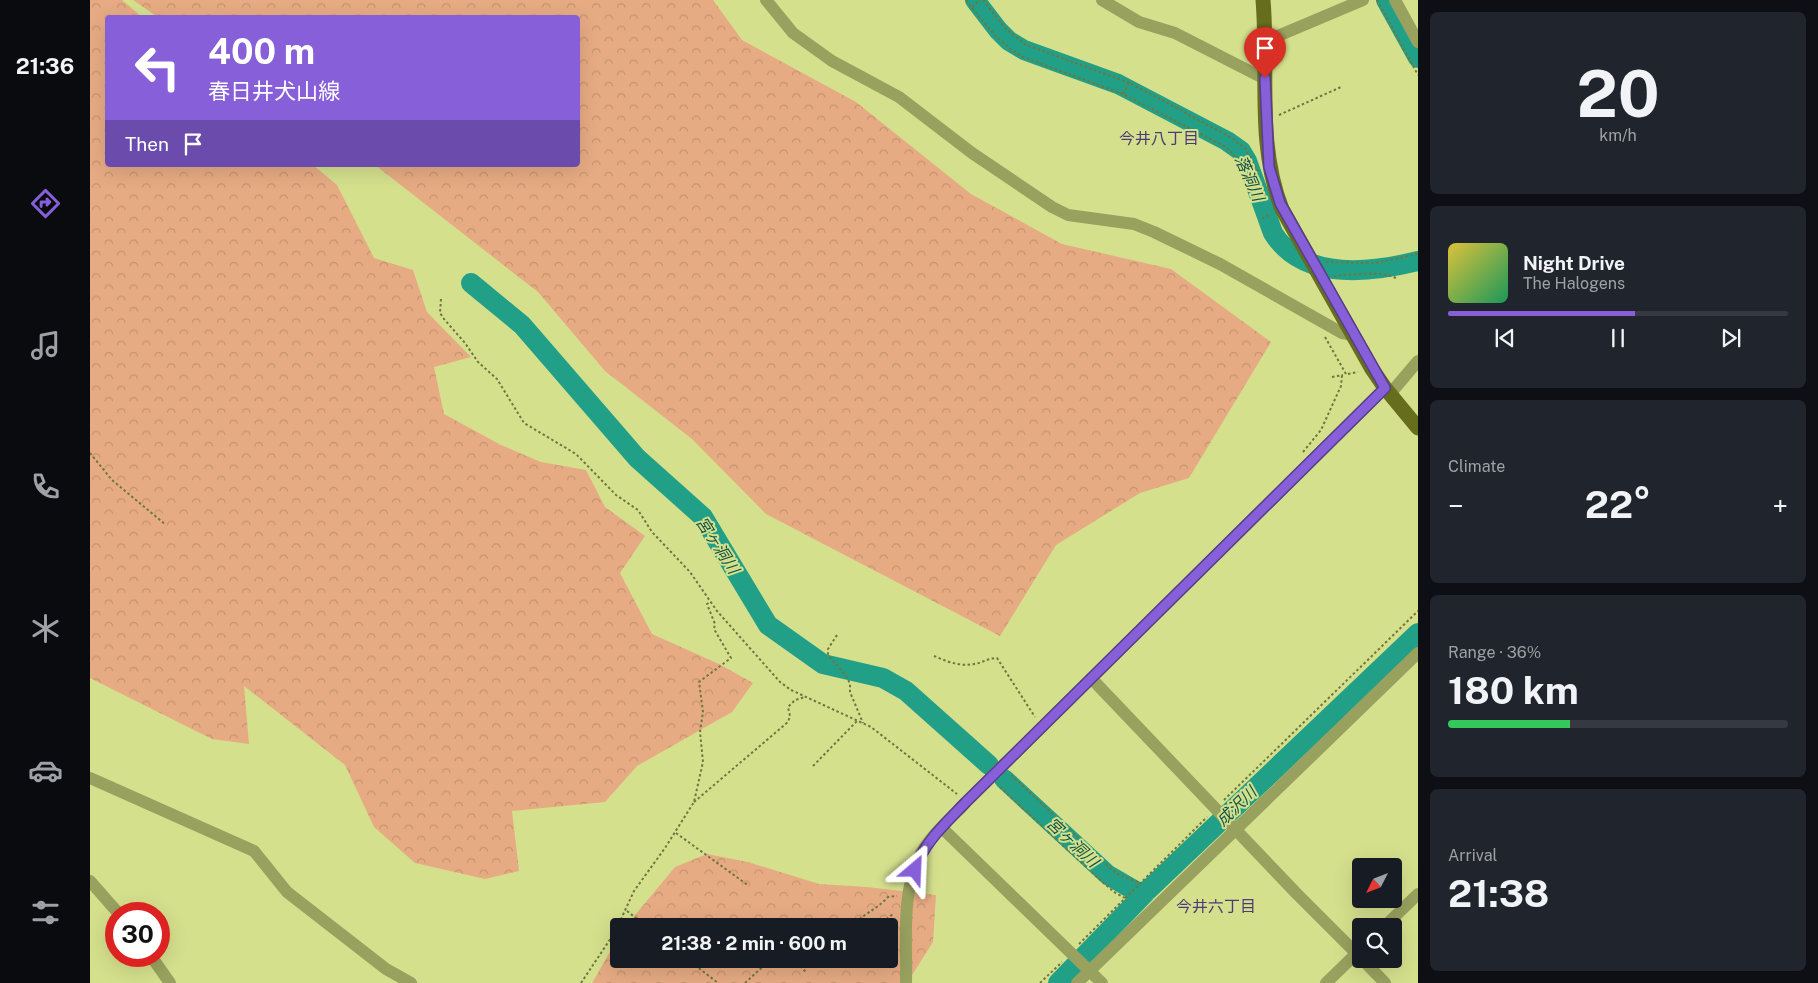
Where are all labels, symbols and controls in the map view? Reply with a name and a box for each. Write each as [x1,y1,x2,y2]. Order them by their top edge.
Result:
pin [1244,27,1286,78]
text: 400 m [208,31,315,72]
icon: arrive [1251,34,1279,62]
icon: left [125,35,190,100]
text: 21:36 [16,53,74,79]
text: 20 [1576,55,1660,132]
text: 春日井犬山線 [208,78,340,104]
text: km/h [1599,126,1637,145]
district label: 今井八丁目 [1119,129,1199,148]
icon: arrive [179,130,207,158]
text: Then [125,133,169,155]
water label: 落洞川 [1231,152,1269,206]
icon: directions [28,186,63,221]
text: Night Drive [1523,252,1625,274]
text: The Halogens [1523,274,1625,293]
icon: previous [1491,324,1519,352]
icon: pause [1604,324,1632,352]
icon: next [1717,324,1745,352]
icon: music [28,328,63,363]
text: Climate [1448,457,1505,476]
icon: phone [28,469,63,504]
text: 22° [1585,482,1651,527]
text: − [1448,489,1464,522]
text: + [1772,489,1788,522]
water label: 宮ヶ洞川 [692,513,744,579]
icon: climate [28,611,63,646]
text: Range · 36% [1448,643,1541,662]
text: 180 km [1448,668,1579,713]
icon: car [28,753,63,788]
water label: 成沢川 [1212,781,1262,830]
water label: 宮ヶ洞川 [1043,814,1104,872]
position arrow [888,843,940,895]
text: Arrival [1448,846,1497,865]
north arrow [1352,858,1402,908]
map controls [1352,858,1402,968]
text: 21:38 [1448,871,1549,916]
icon: filters [28,895,63,930]
district label: 今井六丁目 [1176,897,1256,916]
speed limit sign: 30 [105,902,170,967]
button: search [1352,918,1402,968]
text: 21:38 · 2 min · 600 m [661,932,847,954]

